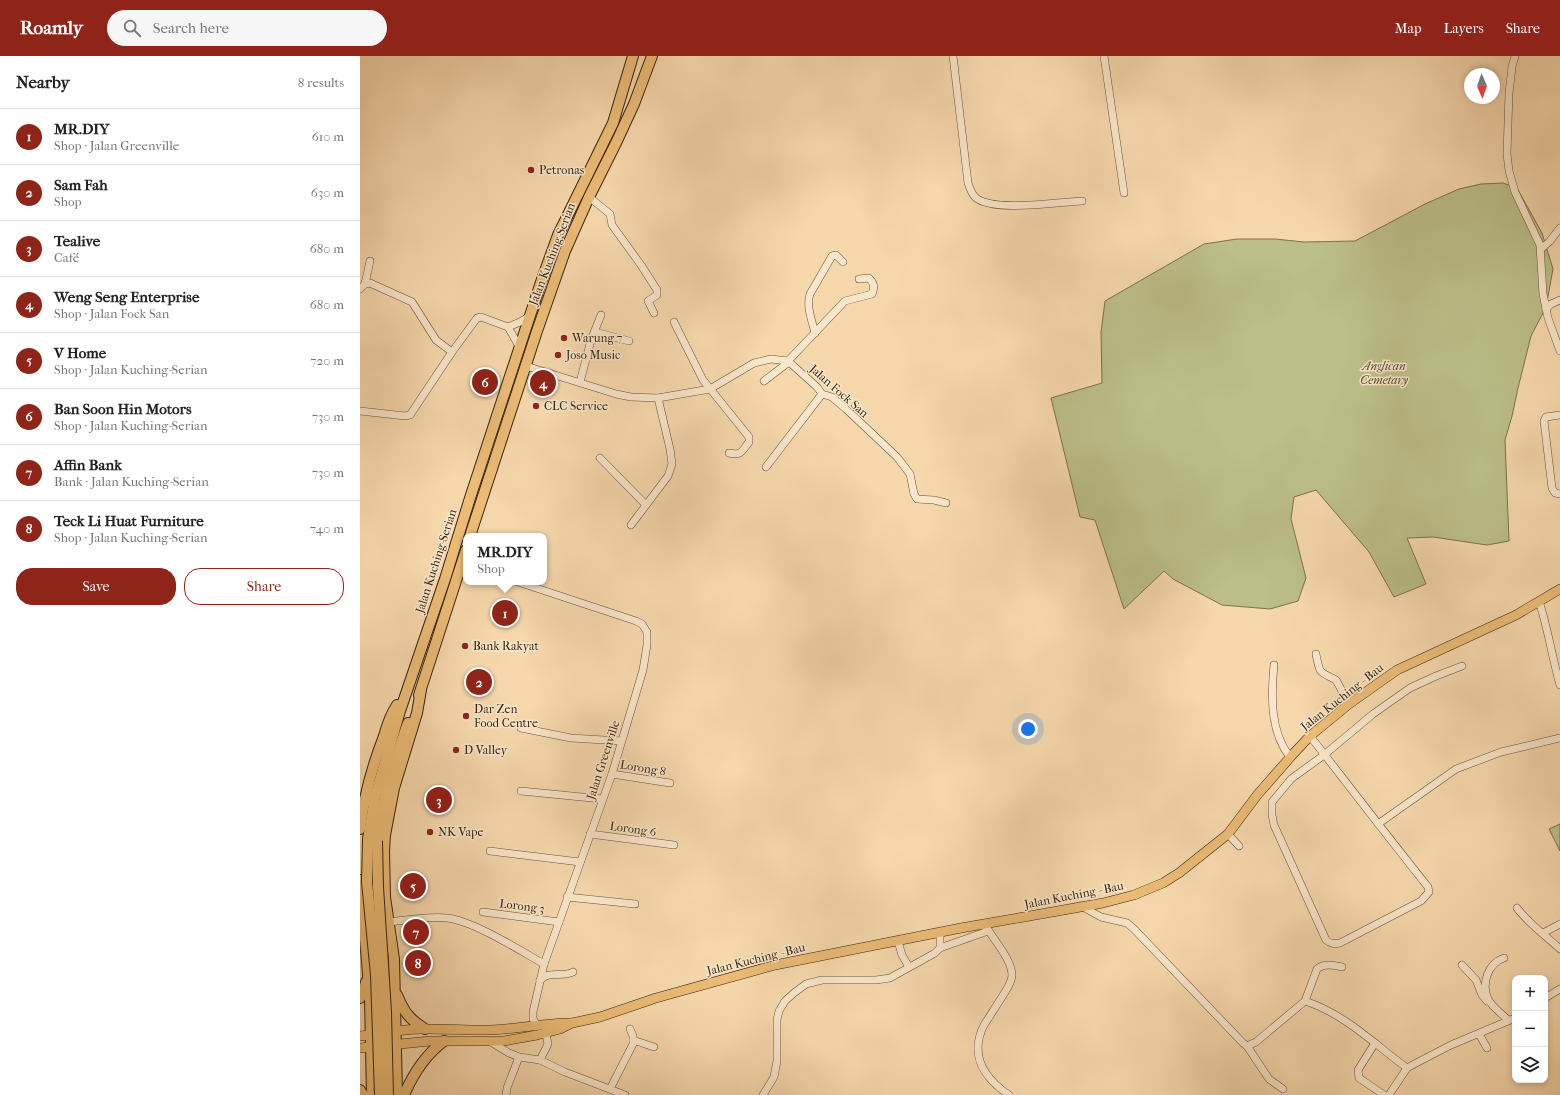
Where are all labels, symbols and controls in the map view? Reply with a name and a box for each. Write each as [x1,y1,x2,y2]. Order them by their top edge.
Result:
search box [107,10,387,46]
text: Roamly [20,17,83,39]
icon: search [121,17,143,39]
text: Search here [153,19,229,37]
text: Map [1395,20,1422,37]
text: Layers [1444,20,1484,37]
text: Share [1506,20,1540,37]
north arrow [1464,68,1500,104]
text: Nearby [16,72,70,92]
text: 8 results [298,75,344,90]
text: MR.DIY [54,120,109,138]
text: 1 [27,129,31,144]
text: 610 m [312,129,344,144]
text: Shop · Jalan Greenville [54,138,179,153]
place label: Petronas [539,163,585,177]
marker: Petronas [526,165,536,175]
text: Sam Fah [54,176,108,194]
text: 2 [26,185,32,200]
text: 630 m [311,185,344,200]
text: Shop [54,194,82,209]
street label: Jalan Kuching-Serian [526,201,578,308]
text: Tealive [54,232,100,250]
text: 3 [26,241,32,256]
text: 680 m [310,241,344,256]
text: Café [54,250,79,265]
text: Weng Seng Enterprise [54,288,199,306]
text: 4 [25,297,33,312]
text: 680 m [310,297,344,312]
text: Shop · Jalan Fock San [54,306,169,321]
place label: Warung 7 [571,331,622,345]
marker: Warung 7 [559,333,569,343]
text: V Home [54,344,106,362]
place label: Joso Music [565,348,620,362]
marker: Joso Music [553,350,563,360]
text: 5 [26,353,32,368]
text: 720 m [310,353,344,368]
park label: Anglican Cemetary [1360,359,1409,387]
street label: Jalan Fock San [806,361,871,420]
text: Shop · Jalan Kuching-Serian [54,362,208,377]
pin: 6 [472,367,498,397]
pin: 4 [530,368,556,398]
place label: CLC Service [544,399,608,413]
text: Ban Soon Hin Motors [54,400,191,418]
marker: CLC Service [531,401,541,411]
text: 6 [25,409,33,424]
text: 730 m [312,409,344,424]
text: Shop · Jalan Kuching-Serian [54,418,208,433]
text: Affin Bank [54,456,122,474]
text: 7 [26,465,32,480]
text: 730 m [312,465,344,480]
text: Bank · Jalan Kuching-Serian [54,474,209,489]
street label: Jalan Kuching-Serian [412,507,459,616]
text: Teck Li Huat Furniture [54,512,204,530]
text: 8 [26,521,32,536]
text: 740 m [310,521,344,536]
text: Shop · Jalan Kuching-Serian [54,530,208,545]
popup [463,533,547,585]
text: MR.DIY [477,543,533,561]
text: Shop [477,561,505,576]
button: Save [16,568,176,605]
button: Share [184,568,344,605]
pin: 1 [492,598,518,628]
place label: Bank Rakyat [473,639,539,653]
marker: Bank Rakyat [460,641,470,651]
street label: Jalan Kuching - Bau [1297,660,1386,734]
pin: 2 [466,667,492,697]
place label: Dar Zen Food Centre [474,702,538,730]
marker: Dar Zen Food Centre [461,711,471,721]
street label: Jalan Greenville [583,719,622,802]
your location [1018,719,1038,739]
place label: D Valley [464,743,508,757]
marker: D Valley [451,745,461,755]
street label: Lorong 8 [619,757,667,779]
pin: 3 [426,785,452,815]
street label: Lorong 6 [609,819,658,839]
place label: NK Vape [438,825,484,839]
marker: NK Vape [425,827,435,837]
pin: 5 [400,871,426,901]
street label: Jalan Kuching - Bau [1022,878,1125,912]
street label: Lorong 3 [499,896,545,916]
pin: 7 [403,917,429,947]
street label: Jalan Kuching - Bau [704,940,807,978]
pin: 8 [405,948,431,978]
map controls [1512,975,1548,1083]
button: + [1512,975,1548,1011]
button: − [1512,1011,1548,1047]
button: layers [1512,1047,1548,1083]

